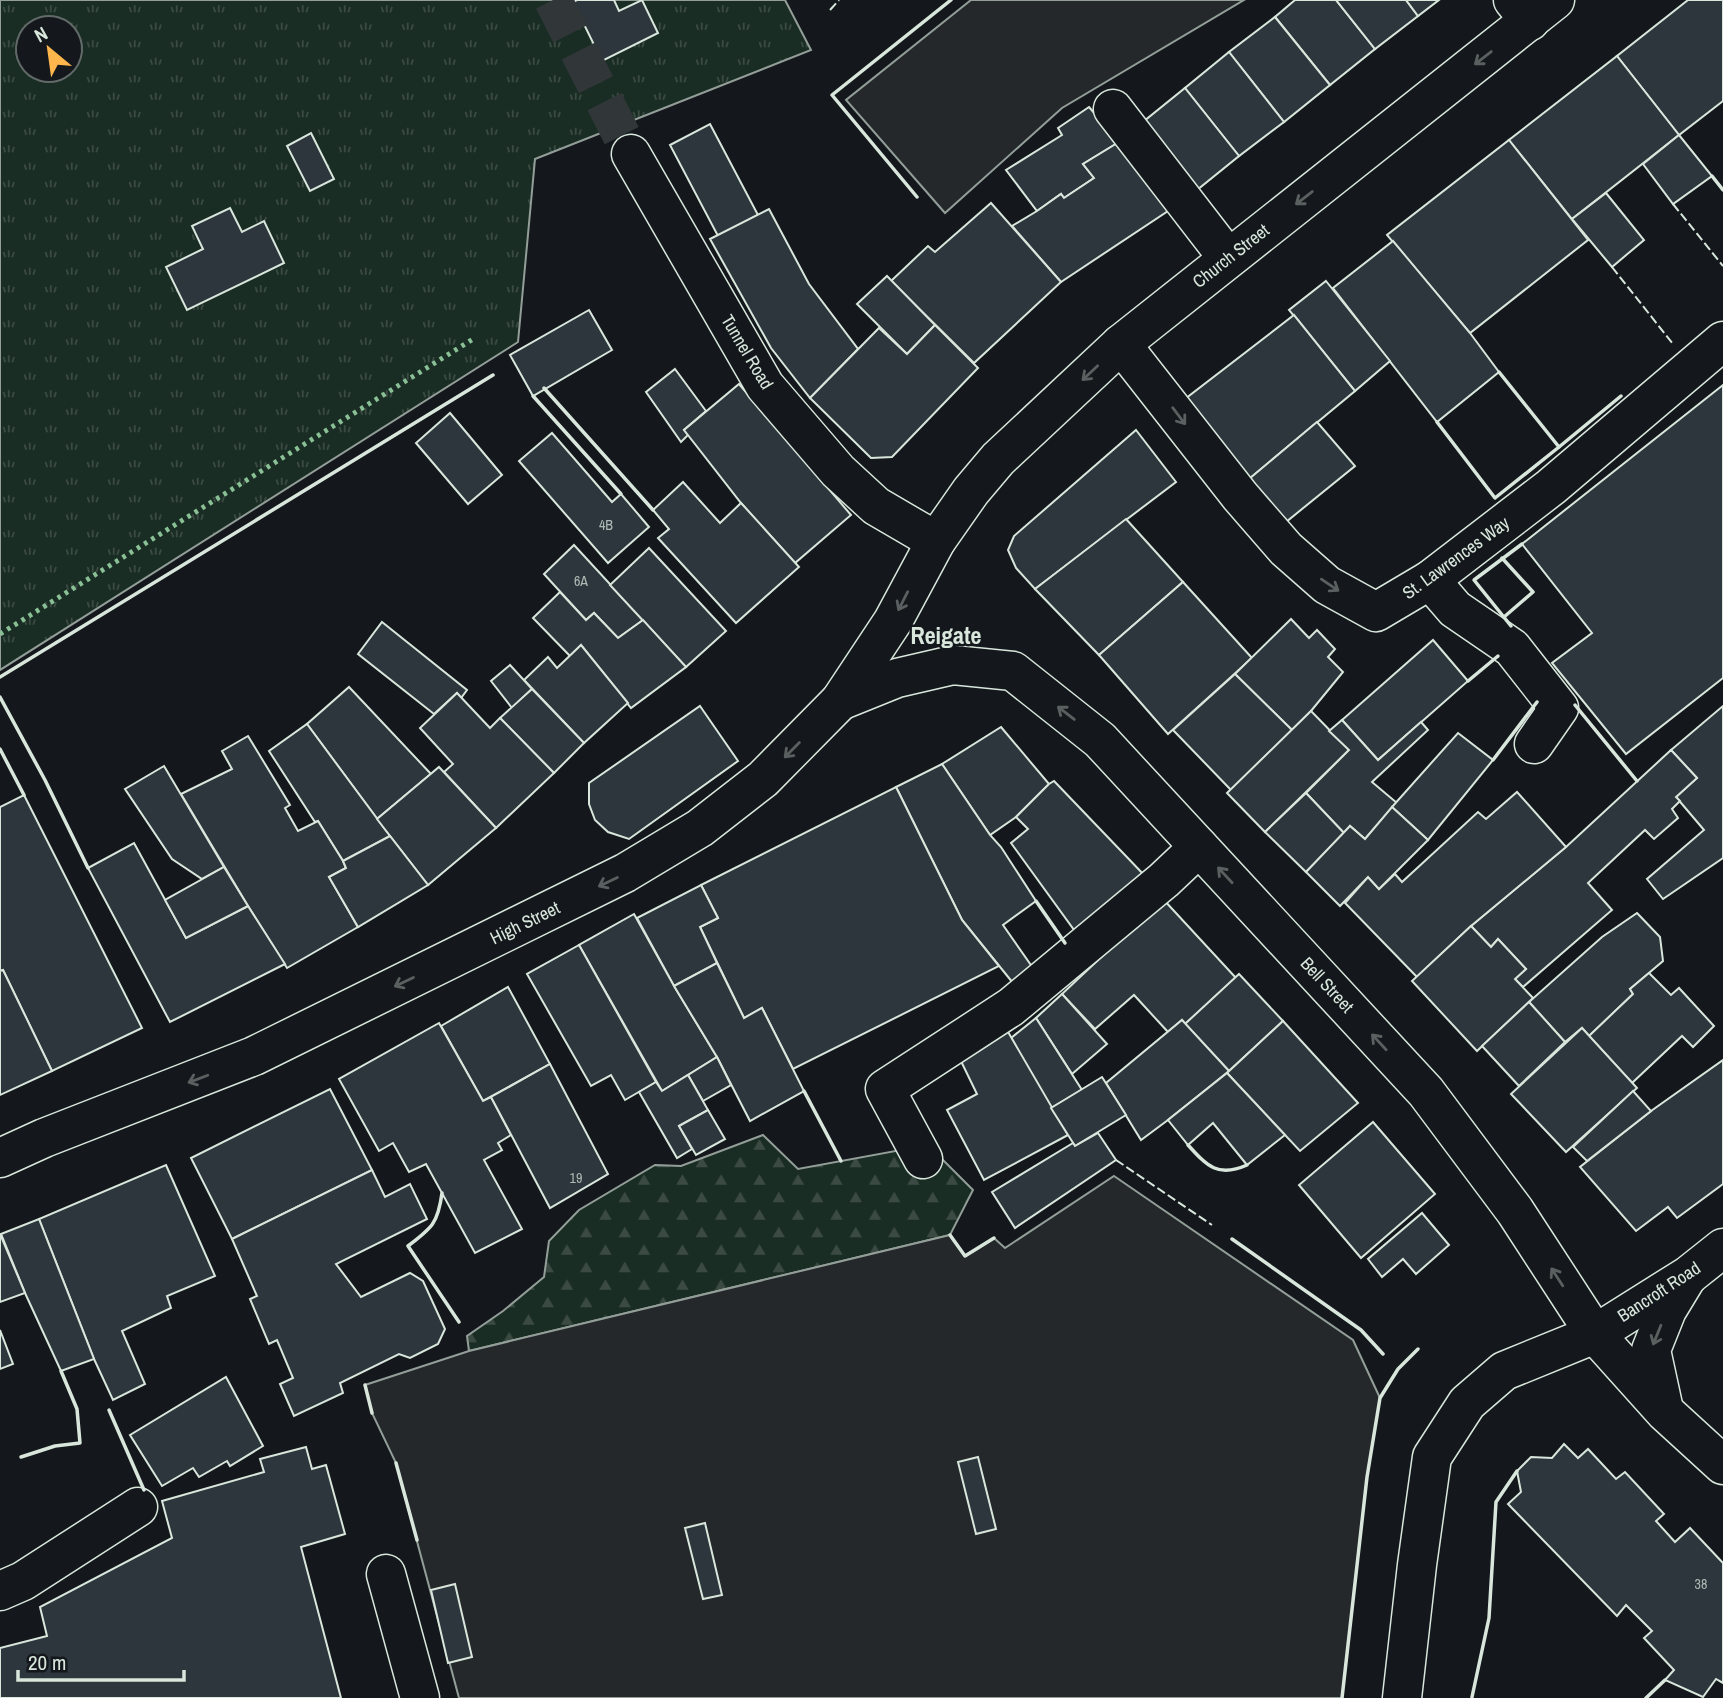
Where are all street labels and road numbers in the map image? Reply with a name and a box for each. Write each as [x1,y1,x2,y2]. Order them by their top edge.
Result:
street label: Church Street [1187,218,1274,293]
street label: Tunnel Road [715,310,780,394]
street label: St. Lawrences Way [1397,510,1515,605]
street label: High Street [486,895,564,950]
street label: Bell Street [1295,951,1360,1018]
street label: Bancroft Road [1612,1255,1705,1328]

